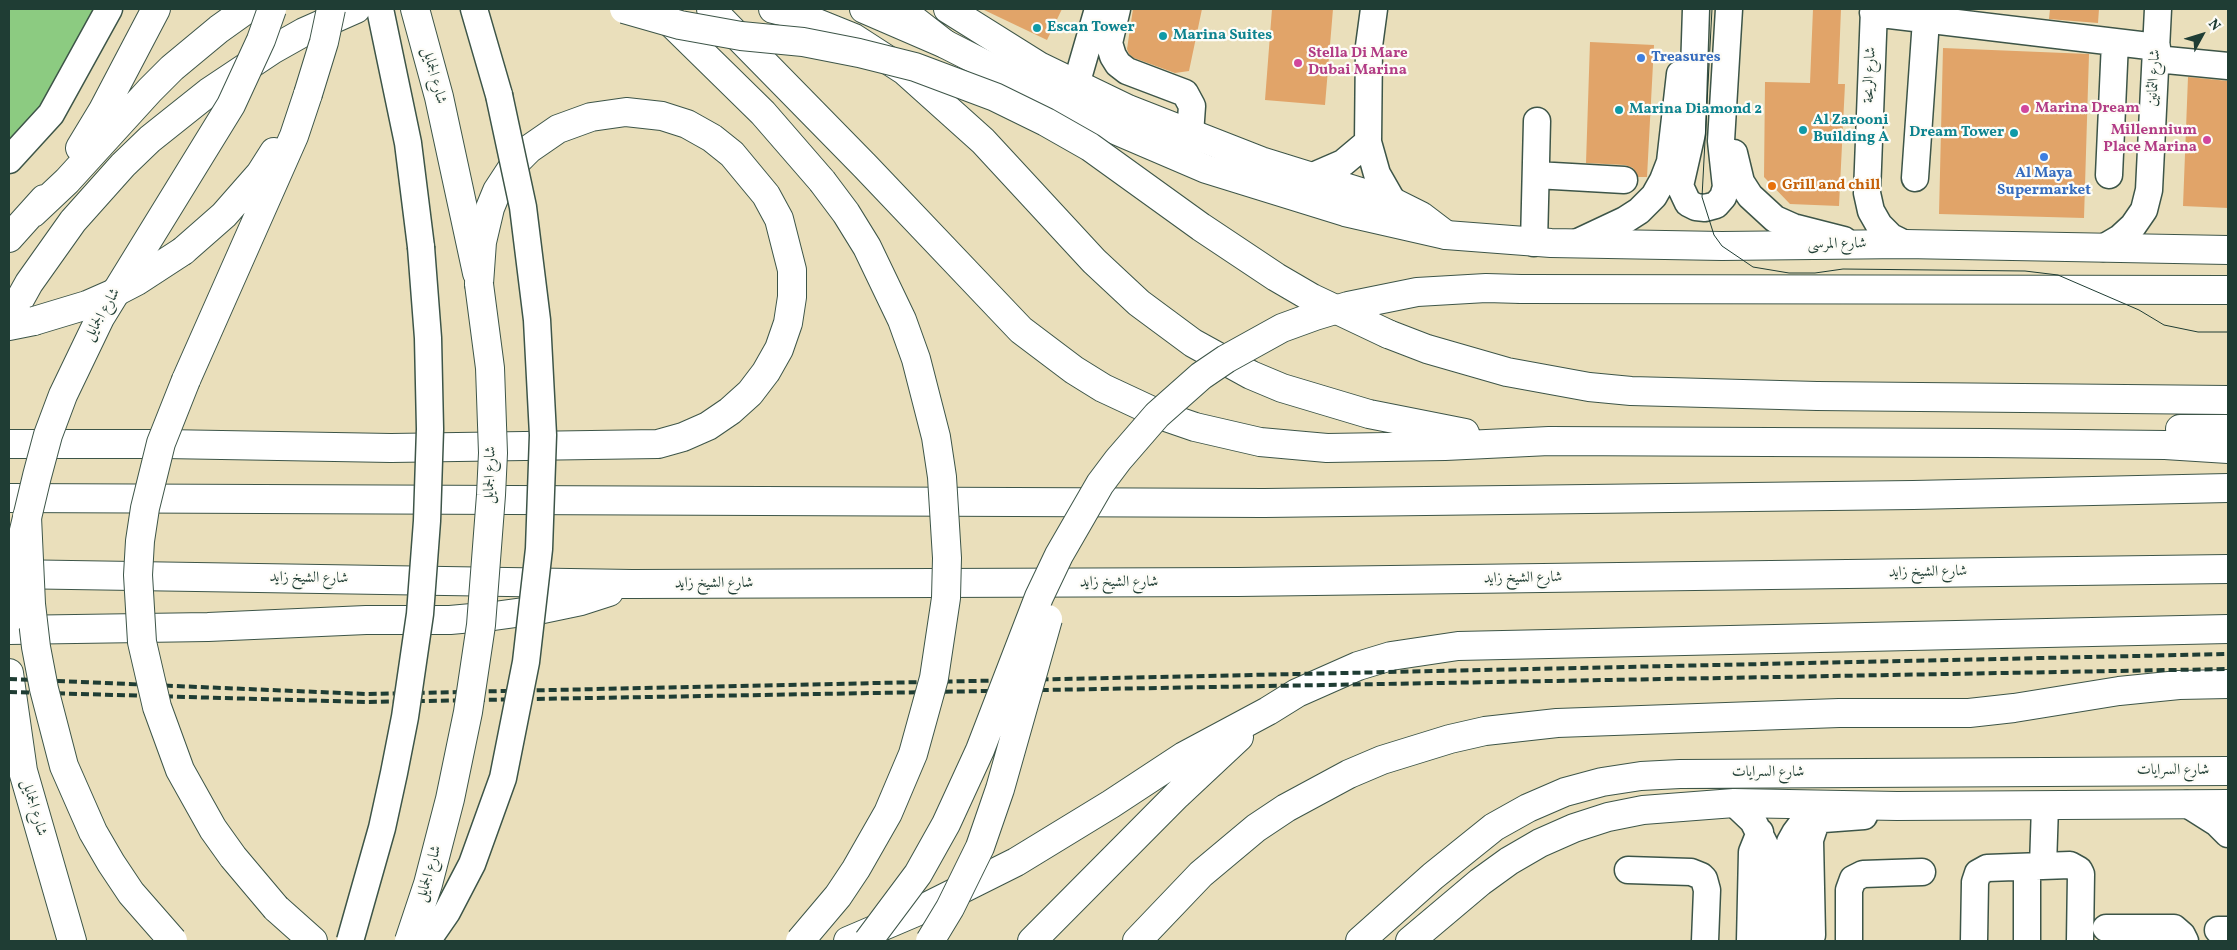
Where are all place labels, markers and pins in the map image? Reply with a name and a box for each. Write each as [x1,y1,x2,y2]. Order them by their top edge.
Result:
place label: Escan Tower [1047,19,1135,37]
marker: Escan Tower [1031,22,1043,34]
place label: Marina Suites [1173,27,1272,45]
marker: Marina Suites [1157,30,1169,42]
place label: Stella Di Mare Dubai Marina [1308,45,1408,80]
place label: Treasures [1651,49,1721,67]
marker: Treasures [1635,52,1647,64]
marker: Stella Di Mare Dubai Marina [1292,57,1304,69]
place label: Marina Dream [2035,100,2140,118]
place label: Marina Diamond 2 [1629,101,1762,119]
marker: Marina Dream [2019,103,2031,115]
marker: Marina Diamond 2 [1613,104,1625,116]
place label: Al Zarooni Building A [1813,112,1889,147]
place label: Millennium Place Marina [2103,122,2197,157]
marker: Al Zarooni Building A [1797,124,1809,136]
place label: Dream Tower [1909,124,2004,142]
marker: Dream Tower [2008,127,2020,139]
marker: Millennium Place Marina [2201,134,2213,146]
marker: Al Maya Supermarket [2038,151,2050,163]
place label: Al Maya Supermarket [1997,165,2091,200]
place label: Grill and chill [1782,177,1880,195]
marker: Grill and chill [1766,180,1778,192]

